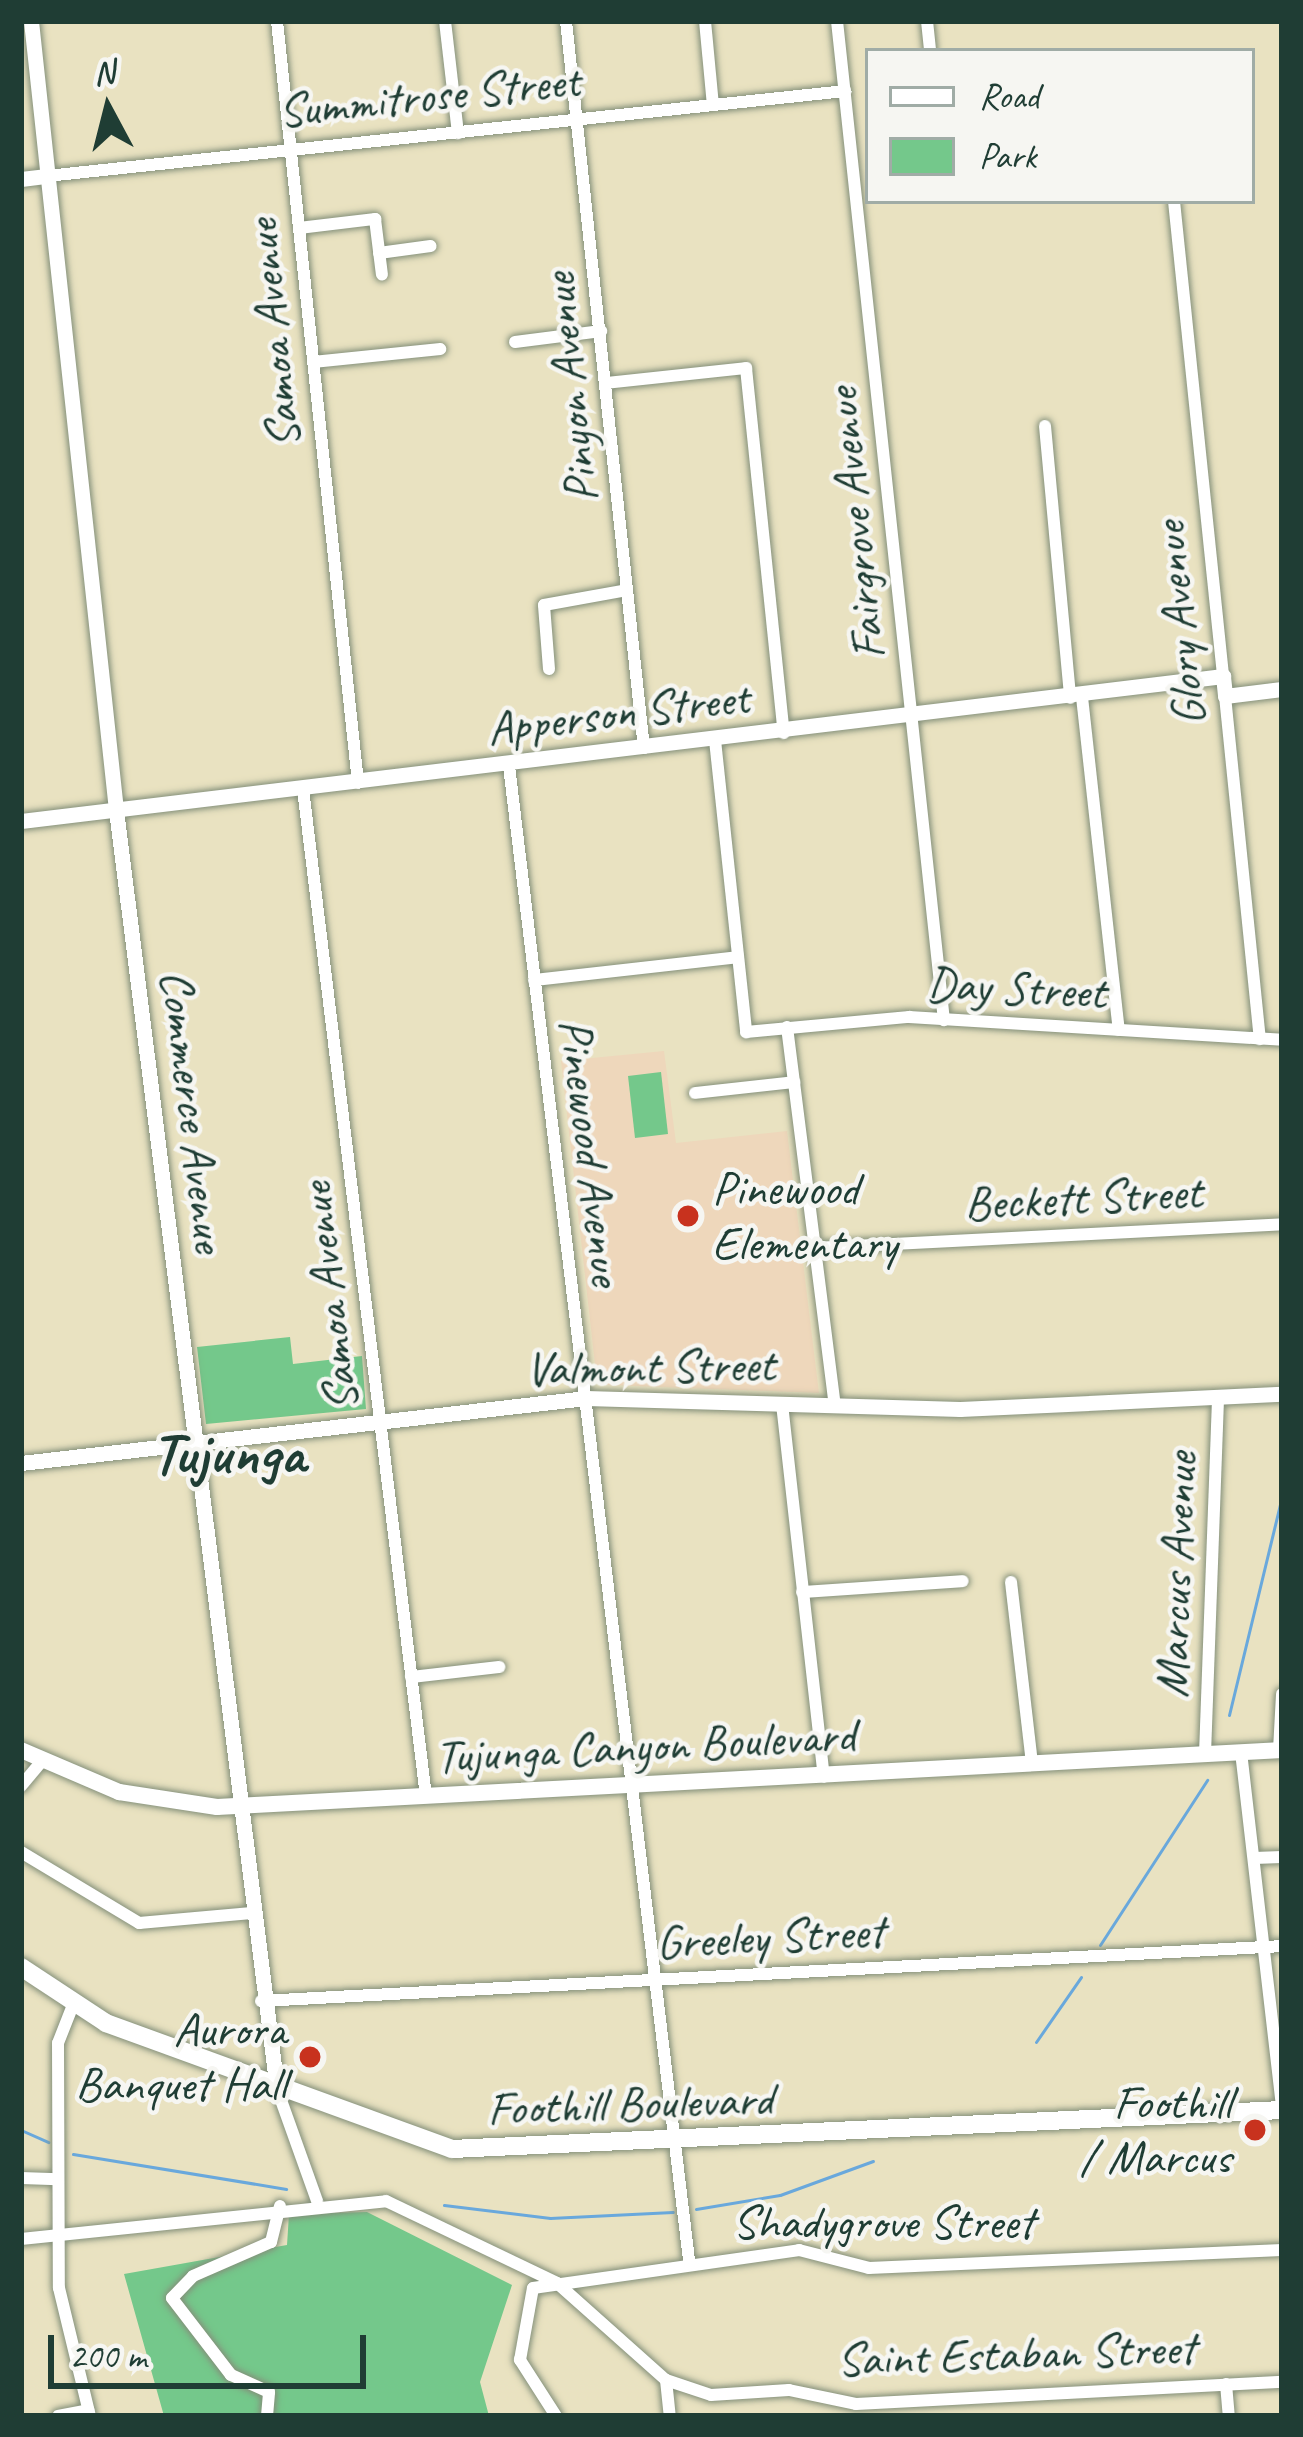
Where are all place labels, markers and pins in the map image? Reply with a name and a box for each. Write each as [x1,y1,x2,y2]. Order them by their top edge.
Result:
place label: Pinewood Elementary [712,1159,897,1272]
marker: Pinewood Elementary [675,1203,701,1229]
place label: Aurora Banquet Hall [75,2000,286,2113]
marker: Aurora Banquet Hall [297,2044,323,2070]
place label: Foothill / Marcus [1080,2073,1231,2186]
marker: Foothill / Marcus [1242,2117,1268,2143]

